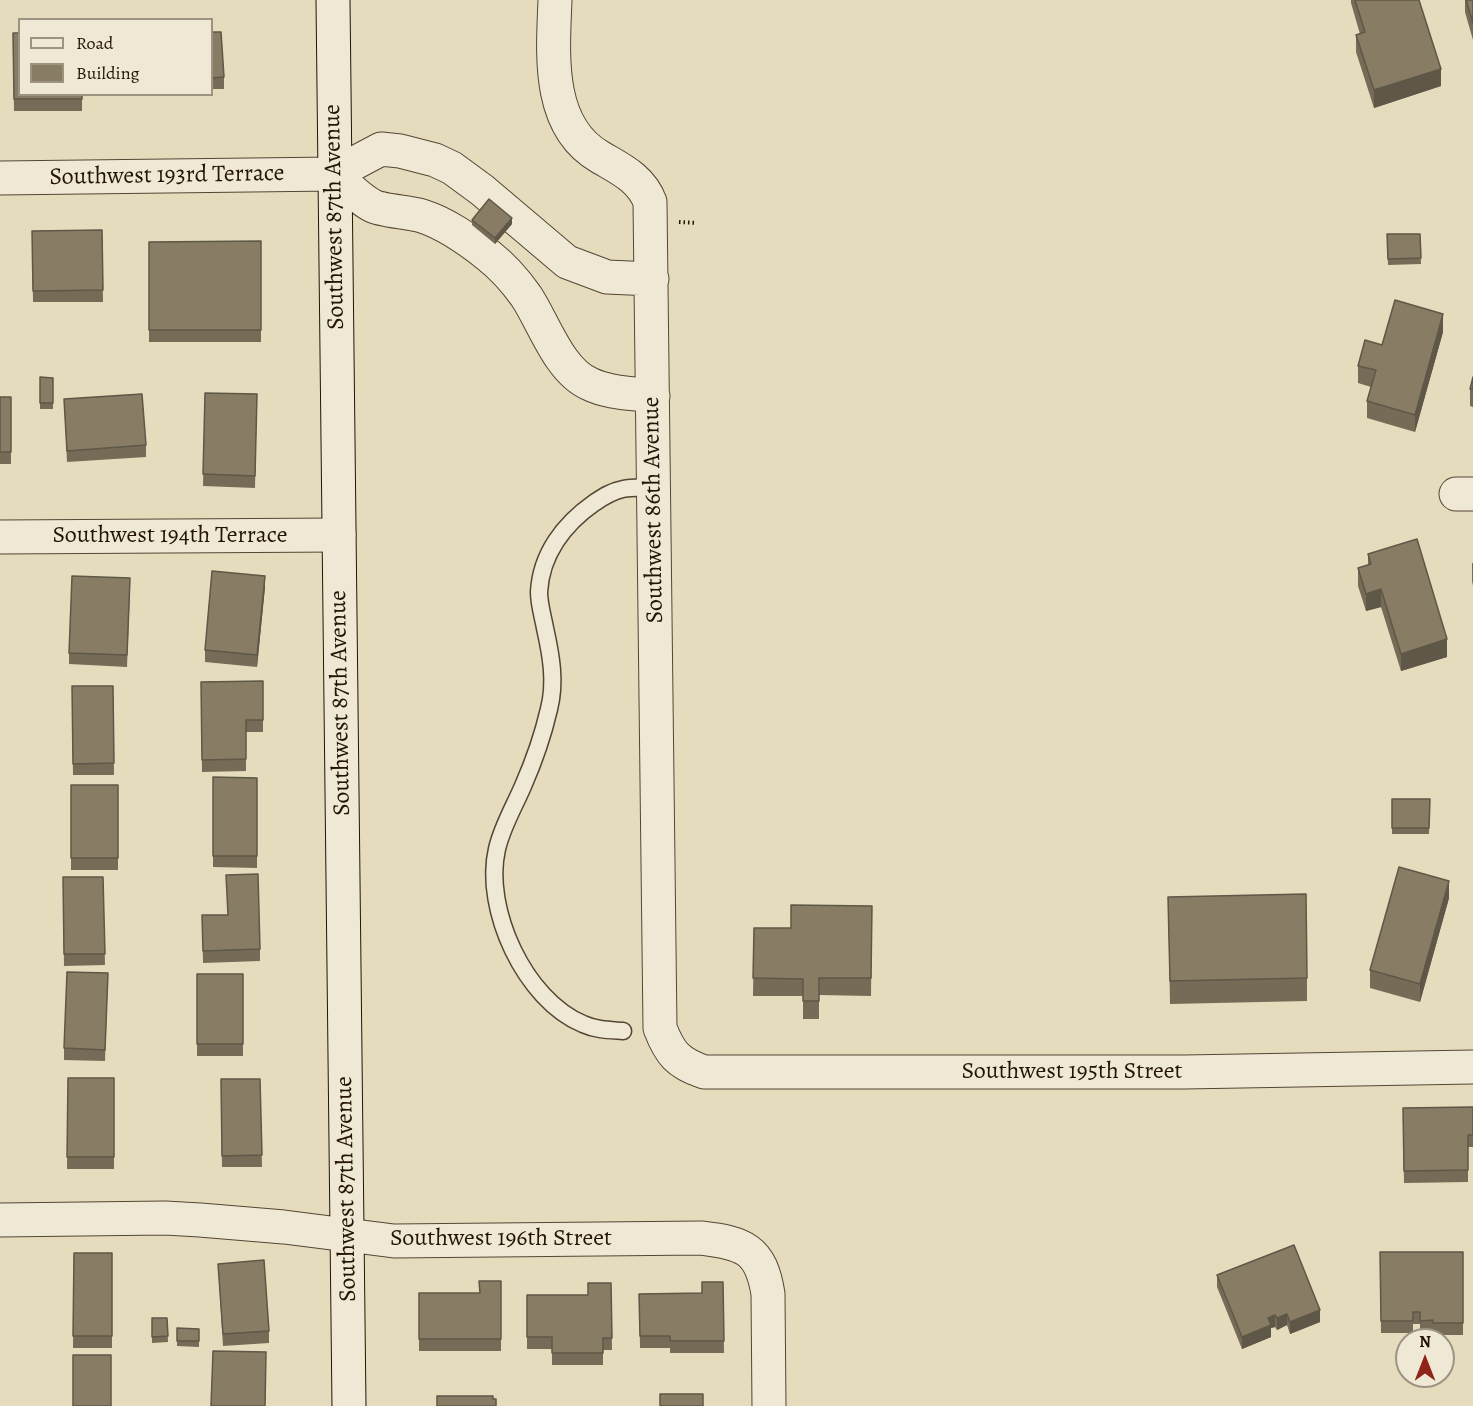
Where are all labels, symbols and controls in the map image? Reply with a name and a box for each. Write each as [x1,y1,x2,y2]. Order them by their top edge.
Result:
legend [18,18,213,96]
text: Road [76,31,113,55]
text: Building [76,61,140,85]
street label: Southwest 87th Avenue [319,104,351,330]
street label: Southwest 193rd Terrace [49,160,285,192]
street label: Southwest 86th Avenue [638,396,670,624]
street label: Southwest 194th Terrace [53,522,287,550]
street label: Southwest 87th Avenue [325,590,357,816]
street label: Southwest 195th Street [961,1058,1183,1086]
street label: Southwest 87th Avenue [331,1076,363,1302]
street label: Southwest 196th Street [390,1225,612,1253]
north arrow [1395,1328,1455,1388]
text: N [1419,1331,1431,1353]

